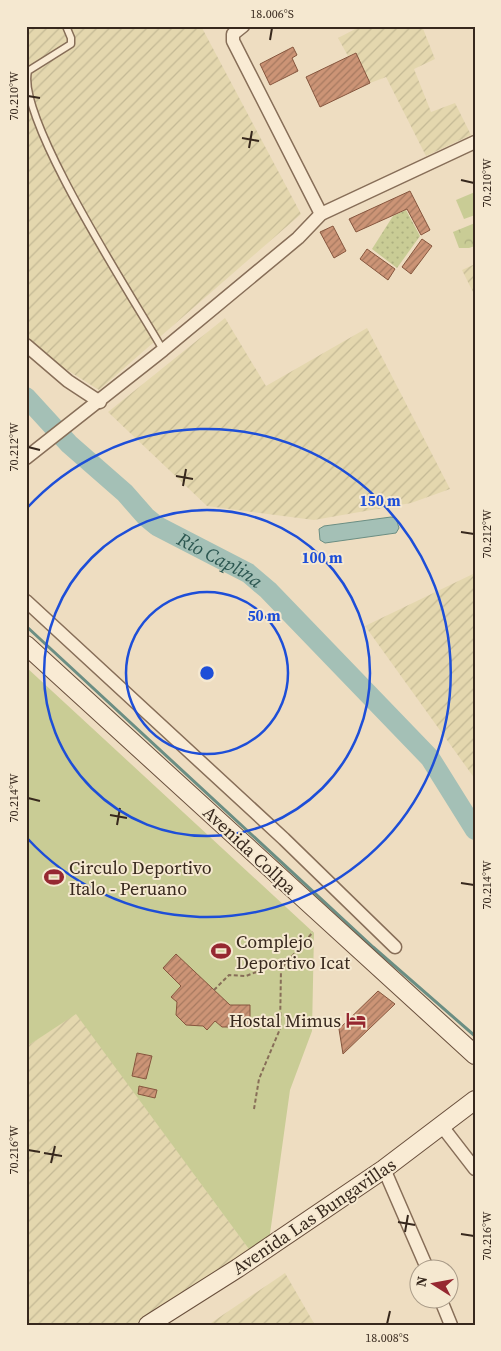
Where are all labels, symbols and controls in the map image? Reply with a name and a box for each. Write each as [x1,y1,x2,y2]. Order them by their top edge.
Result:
text: 18.006°S [250,6,294,22]
text: 70.210°W [6,71,22,121]
text: 70.210°W [479,158,495,208]
text: 70.212°W [6,422,22,472]
text: 150 m [359,490,401,511]
text: 70.212°W [479,509,495,559]
water label: Río Caplina [172,525,269,594]
text: 100 m [301,547,343,568]
text: 50 m [247,605,281,626]
centre of rings [198,664,216,682]
text: 70.214°W [6,773,22,823]
street label: Avenida Collpa [198,800,303,900]
place label: Circulo Deportivo Italo - Peruano [69,855,212,901]
text: 70.214°W [479,860,495,910]
sports icon: Circulo Deportivo Italo - Peruano [43,866,65,888]
place label: Complejo Deportivo Icat [236,929,350,975]
sports icon: Complejo Deportivo Icat [210,940,232,962]
place label: Hostal Mimus [229,1008,341,1033]
hotel icon: Hostal Mimus [345,1009,367,1031]
text: 70.216°W [6,1125,22,1175]
street label: Avenida Las Bungavillas [227,1152,401,1280]
text: 70.216°W [479,1211,495,1261]
north arrow [408,1258,458,1308]
text: N [410,1275,432,1288]
text: 18.008°S [365,1330,409,1346]

